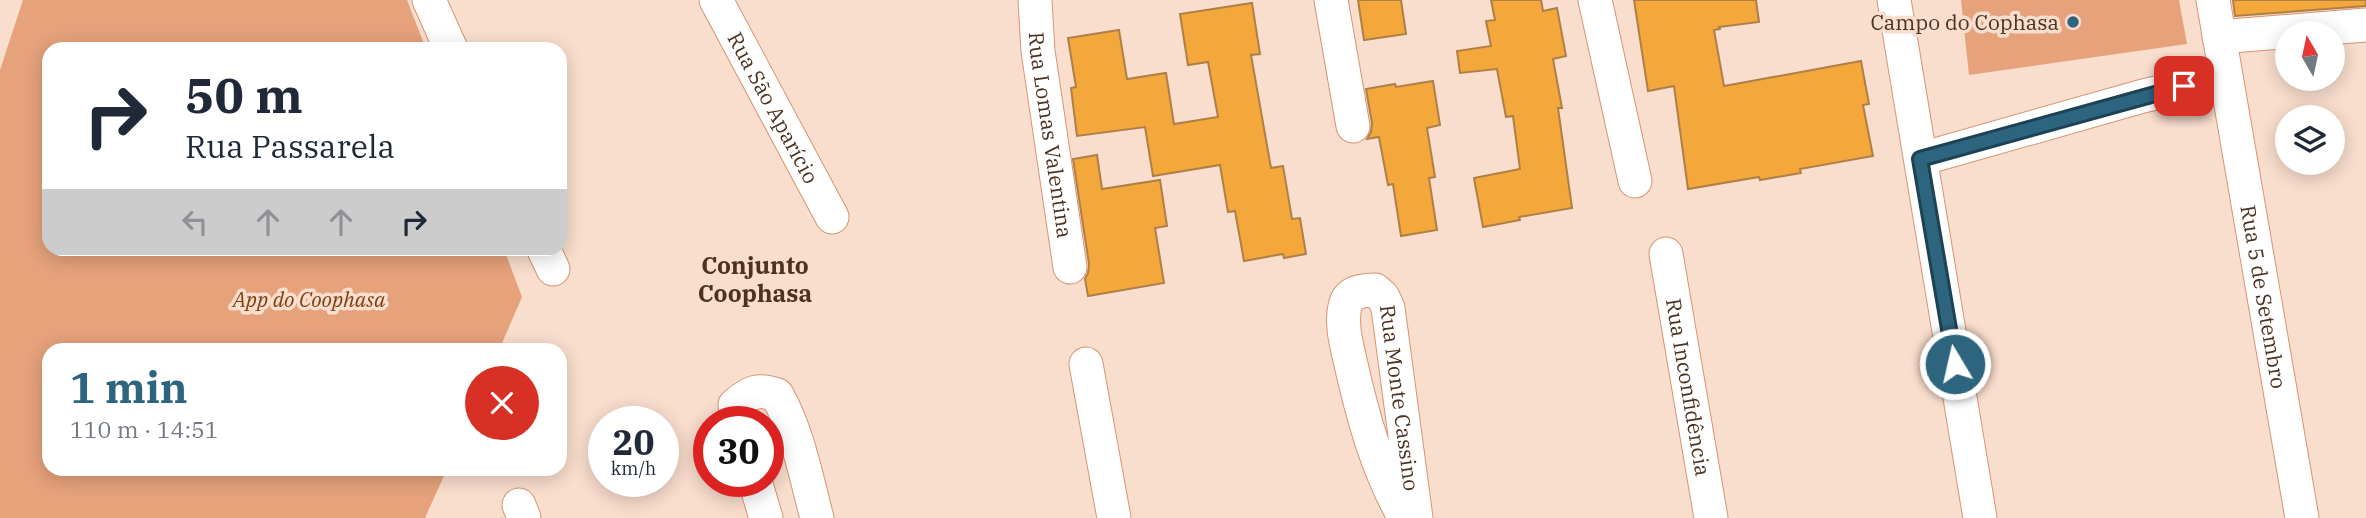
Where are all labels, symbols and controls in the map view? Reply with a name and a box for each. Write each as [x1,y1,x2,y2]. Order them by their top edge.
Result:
place label: Campo do Cophasa [1870,8,2059,36]
marker: Campo do Cophasa [2065,14,2081,30]
north arrow [2275,21,2345,91]
map controls [2275,21,2345,175]
street label: Rua São Aparício [722,27,825,188]
street label: Rua Lomas Valentina [1023,31,1080,240]
pin [2154,56,2214,116]
text: 50 m [185,63,303,126]
icon: arrive [2165,67,2203,105]
icon: right [70,70,161,161]
button: layers [2275,105,2345,175]
text: Rua Passarela [185,125,395,167]
icon: left [176,203,214,241]
icon: ahead [249,203,287,241]
icon: ahead [322,203,360,241]
icon: right [395,203,433,241]
street label: Rua 5 de Setembro [2234,203,2294,391]
district label: Conjunto Coophasa [698,249,812,309]
park label: App do Coophasa [231,285,386,313]
street label: Rua Inconfidência [1660,296,1718,478]
street label: Rua Monte Cassino [1374,303,1426,493]
position arrow [1918,327,1992,401]
text: 1 min [70,360,188,415]
button: close [465,366,539,440]
speed limit sign: 30 [693,406,784,497]
text: 110 m · 14:51 [70,414,219,444]
text: 20 [612,419,655,465]
text: km/h [611,457,656,480]

